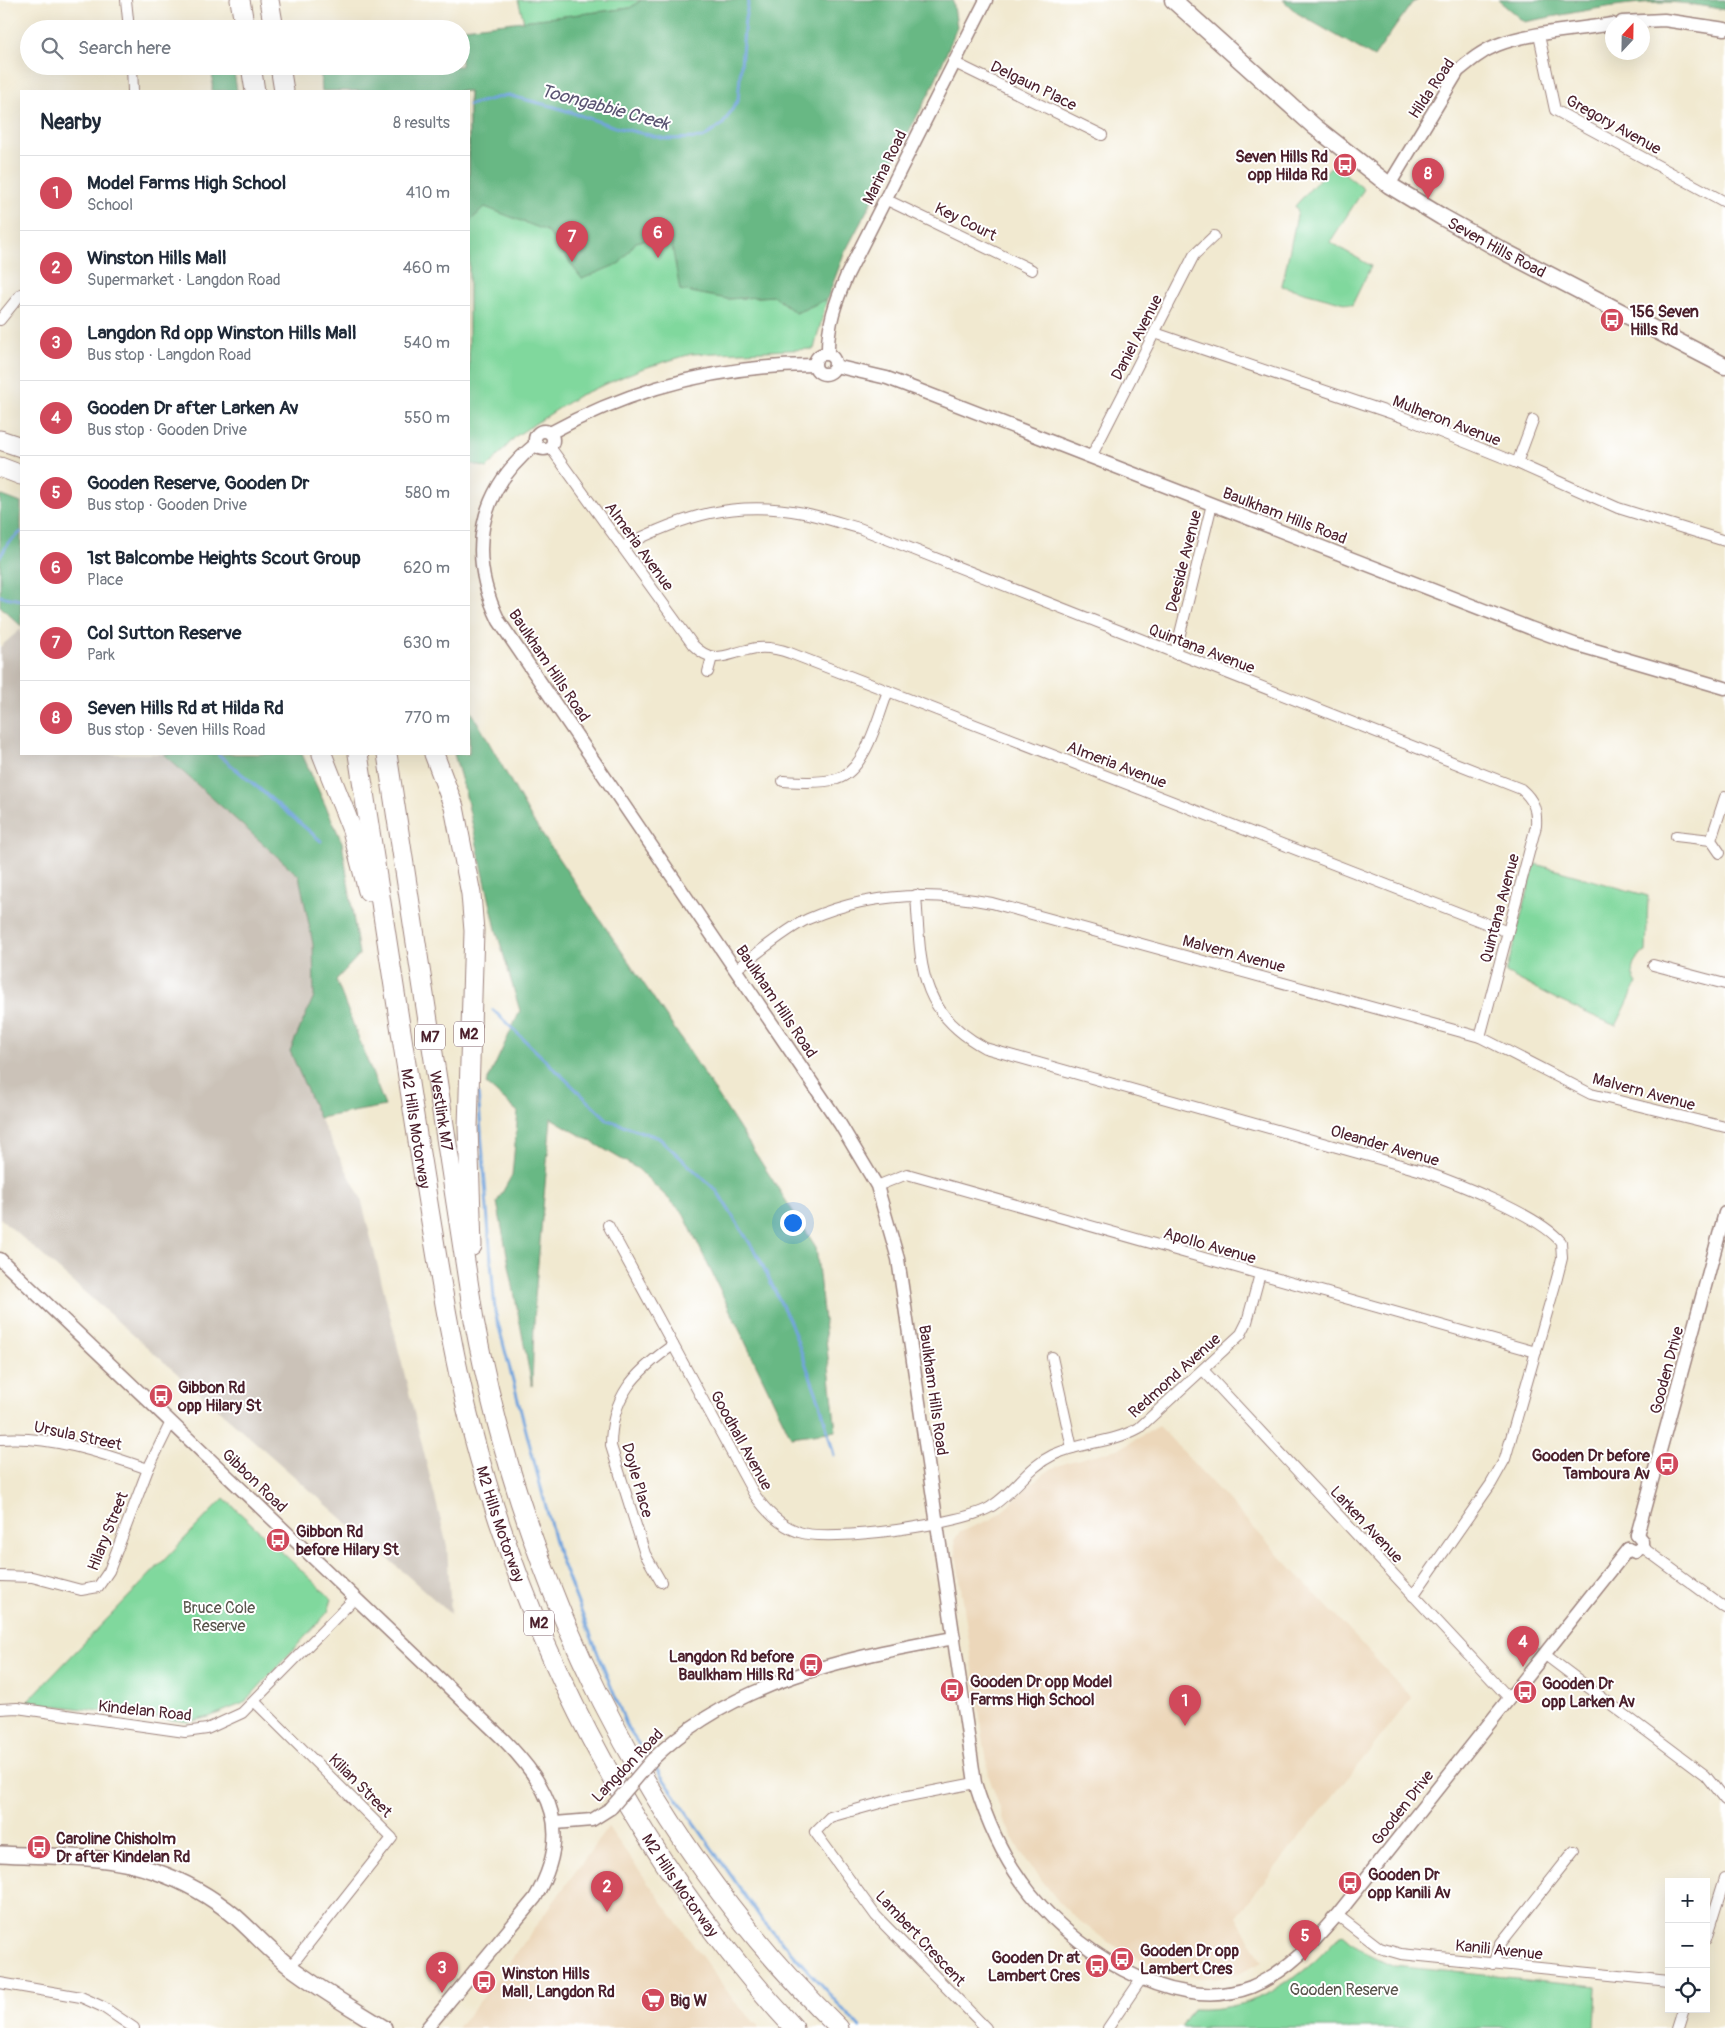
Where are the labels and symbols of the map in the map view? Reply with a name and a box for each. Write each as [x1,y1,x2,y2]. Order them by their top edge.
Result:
north arrow [1605,15,1650,60]
street label: Hilda Road [1404,54,1459,123]
street label: Delgaun Place [987,56,1080,115]
water label: Toongabbie Creek [538,79,673,136]
street label: Gregory Avenue [1562,90,1665,159]
street label: Marina Road [858,127,912,208]
place label: Seven Hills Rd opp Hilda Rd [1235,147,1328,185]
bus stop icon: Seven Hills Rd opp Hilda Rd [1332,152,1358,178]
pin: 8 [1412,158,1444,199]
street label: Key Court [931,198,1000,246]
street label: Seven Hills Road [1444,213,1549,282]
pin: 6 [642,217,674,258]
pin: 7 [556,221,588,262]
street label: Daniel Avenue [1107,291,1167,384]
place label: 156 Seven Hills Rd [1630,302,1699,340]
bus stop icon: 156 Seven Hills Rd [1599,307,1625,333]
street label: Mulheron Avenue [1390,391,1504,451]
street label: Baulkham Hills Road [1220,483,1350,549]
street label: Almeria Avenue [600,498,678,595]
street label: Deeside Avenue [1162,508,1206,614]
street label: Baulkham Hills Road [504,605,594,726]
street label: Quintana Avenue [1146,620,1258,678]
street label: Almeria Avenue [1064,737,1169,793]
street label: Quintana Avenue [1476,851,1524,965]
street label: Malvern Avenue [1180,931,1287,977]
street label: Baulkham Hills Road [731,941,821,1062]
road number: M2 [454,1022,484,1046]
road number: M7 [415,1024,445,1050]
street label: M2 Hills Motorway [396,1067,435,1190]
street label: Westlink M7 [425,1069,457,1153]
street label: Malvern Avenue [1590,1069,1697,1115]
street label: Oleander Avenue [1328,1121,1441,1171]
your location [780,1210,806,1236]
street label: Apollo Avenue [1161,1223,1258,1269]
street label: Baulkham Hills Road [914,1324,952,1457]
street label: Gooden Drive [1646,1324,1688,1416]
street label: Redmond Avenue [1124,1329,1225,1422]
place label: Gibbon Rd opp Hilary St [177,1378,262,1416]
bus stop icon: Gibbon Rd opp Hilary St [148,1383,174,1409]
street label: Goodhall Avenue [706,1387,777,1494]
street label: Ursula Street [32,1417,124,1455]
street label: Doyle Place [617,1441,657,1520]
street label: Gibbon Road [217,1445,291,1517]
place label: Gooden Dr before Tamboura Av [1532,1446,1651,1484]
bus stop icon: Gooden Dr before Tamboura Av [1654,1451,1680,1477]
street label: M2 Hills Motorway [471,1464,529,1585]
street label: Larken Avenue [1325,1482,1407,1567]
street label: Hilary Street [83,1488,133,1574]
place label: Gibbon Rd before Hilary St [296,1522,399,1560]
bus stop icon: Gibbon Rd before Hilary St [265,1527,291,1553]
park label: Bruce Cole Reserve [183,1598,255,1636]
road number: M2 [524,1610,554,1636]
pin: 4 [1507,1626,1539,1667]
place label: Langdon Rd before Baulkham Hills Rd [669,1647,795,1685]
bus stop icon: Langdon Rd before Baulkham Hills Rd [798,1652,824,1678]
place label: Gooden Dr opp Model Farms High School [970,1672,1112,1710]
place label: Gooden Dr opp Larken Av [1541,1674,1635,1712]
bus stop icon: Gooden Dr opp Model Farms High School [939,1677,965,1703]
bus stop icon: Gooden Dr opp Larken Av [1512,1679,1538,1705]
pin: 1 [1169,1685,1201,1726]
street label: Kindelan Road [97,1696,193,1726]
street label: Langdon Road [588,1725,668,1807]
street label: Kilian Street [324,1750,397,1822]
street label: Gooden Drive [1367,1766,1438,1849]
place label: Caroline Chisholm Dr after Kindelan Rd [56,1829,191,1867]
street label: M2 Hills Motorway [637,1830,723,1941]
bus stop icon: Caroline Chisholm Dr after Kindelan Rd [26,1834,52,1860]
place label: Gooden Dr opp Kanili Av [1367,1865,1451,1903]
bus stop icon: Gooden Dr opp Kanili Av [1337,1870,1363,1896]
pin: 2 [591,1871,623,1912]
street label: Lambert Crescent [871,1887,970,1991]
pin: 5 [1289,1920,1321,1961]
street label: Kanili Avenue [1454,1935,1544,1965]
place label: Gooden Dr opp Lambert Cres [1140,1941,1239,1979]
bus stop icon: Gooden Dr opp Lambert Cres [1109,1946,1135,1972]
place label: Gooden Dr at Lambert Cres [988,1948,1081,1986]
pin: 3 [426,1952,458,1993]
bus stop icon: Gooden Dr at Lambert Cres [1084,1953,1110,1979]
place label: Winston Hills Mall, Langdon Rd [502,1964,615,2002]
bus stop icon: Winston Hills Mall, Langdon Rd [471,1969,497,1995]
park label: Gooden Reserve [1290,1980,1399,2000]
supermarket icon: Big W [640,1987,666,2013]
place label: Big W [670,1991,707,2011]

